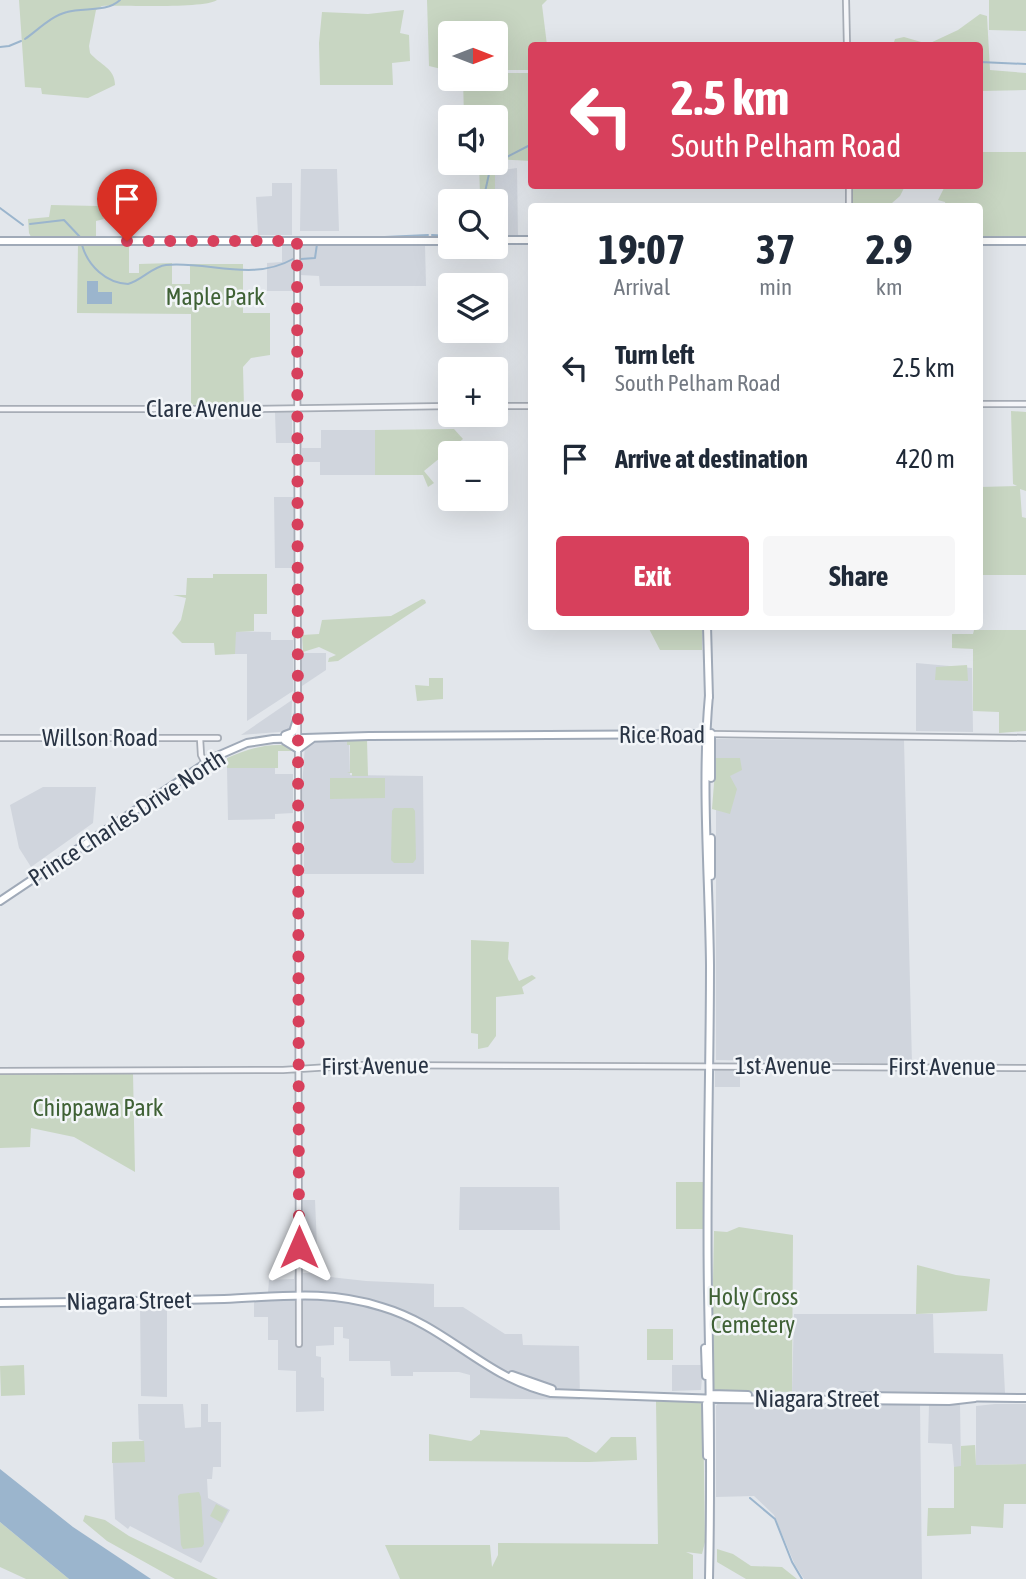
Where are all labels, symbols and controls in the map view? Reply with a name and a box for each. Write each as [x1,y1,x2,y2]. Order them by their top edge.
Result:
north arrow [438,21,508,91]
map controls [438,21,508,511]
text: 2.5 km [671,69,789,125]
icon: left [556,70,647,161]
button: sound [438,105,508,175]
text: South Pelham Road [671,127,901,164]
pin [97,169,157,241]
icon: arrive [108,180,146,218]
button: search [438,189,508,259]
text: 19:07 [598,225,686,273]
text: 37 [756,225,795,273]
text: 2.9 [866,225,913,273]
button: layers [438,273,508,343]
text: Arrival [614,274,670,300]
text: min [759,274,792,300]
text: km [876,274,903,300]
park label: Maple Park [166,283,265,310]
text: Turn left [615,340,695,370]
icon: left [556,349,594,387]
text: 2.5 km [892,353,955,383]
button: + [438,357,508,427]
text: South Pelham Road [615,370,781,396]
street label: Clare Avenue [146,395,262,422]
icon: arrive [556,440,594,478]
button: − [438,441,508,511]
text: Arrive at destination [615,444,808,474]
text: 420 m [896,444,955,474]
button: Exit [556,536,749,616]
button: Share [763,536,955,616]
street label: Rice Road [619,721,705,748]
street label: Willson Road [42,724,158,751]
street label: Prince Charles Drive North [23,744,230,891]
street label: First Avenue [321,1051,429,1080]
street label: 1st Avenue [735,1052,831,1079]
street label: First Avenue [888,1053,996,1080]
park label: Chippawa Park [33,1094,164,1121]
position arrow [262,1210,336,1284]
park label: Holy Cross Cemetery [708,1283,798,1338]
street label: Niagara Street [66,1286,192,1315]
street label: Niagara Street [754,1385,880,1412]

